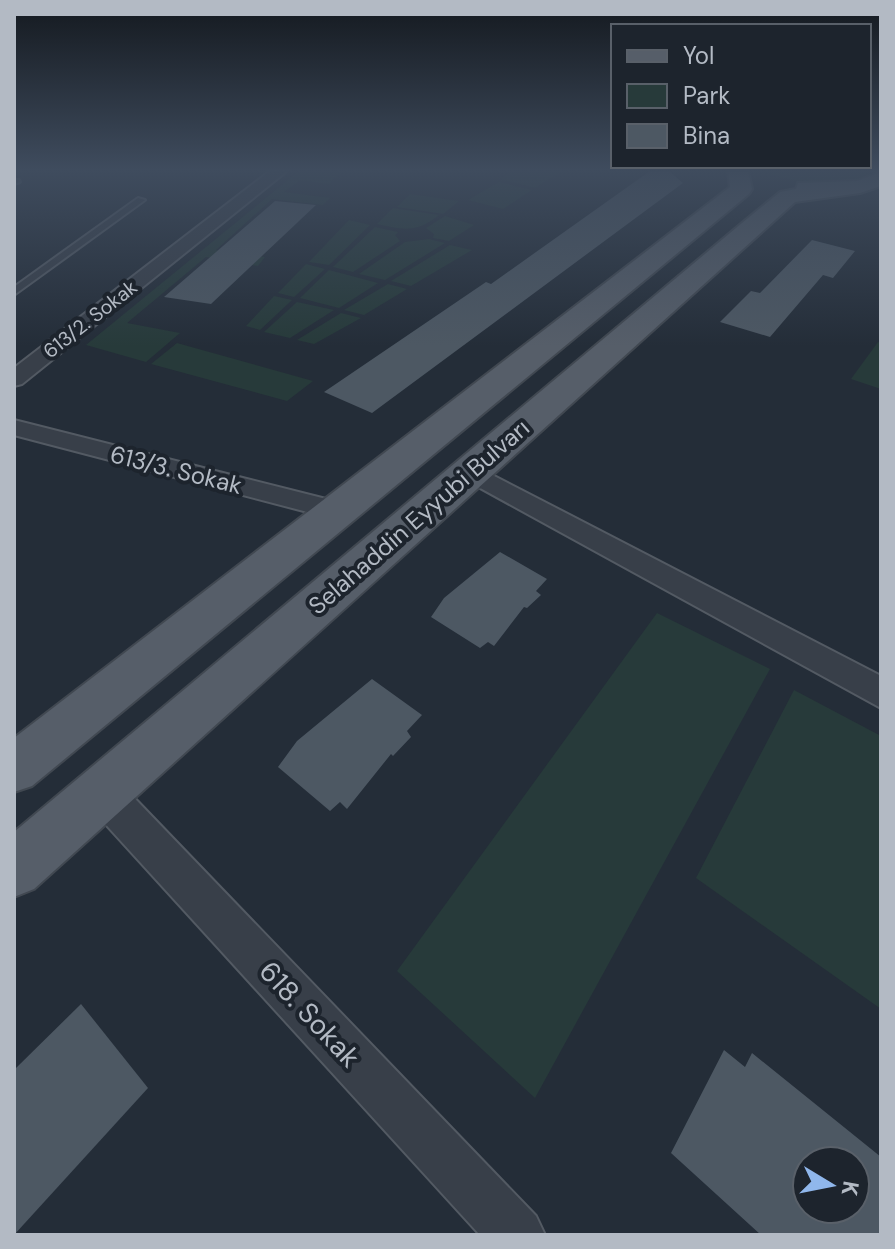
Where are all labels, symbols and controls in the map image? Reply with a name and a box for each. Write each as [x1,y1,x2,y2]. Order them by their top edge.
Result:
legend [611,24,871,168]
text: Yol [683,40,714,71]
text: Park [683,80,730,111]
text: Bina [683,120,730,151]
street label: 613/2. Sokak [38,274,142,364]
street label: Selahaddin Eyyubi Bulvarı [302,412,536,621]
street label: 613/3. Sokak [107,438,245,501]
street label: 618. Sokak [251,953,368,1075]
north arrow [791,1145,871,1225]
text: K [835,1179,866,1198]

